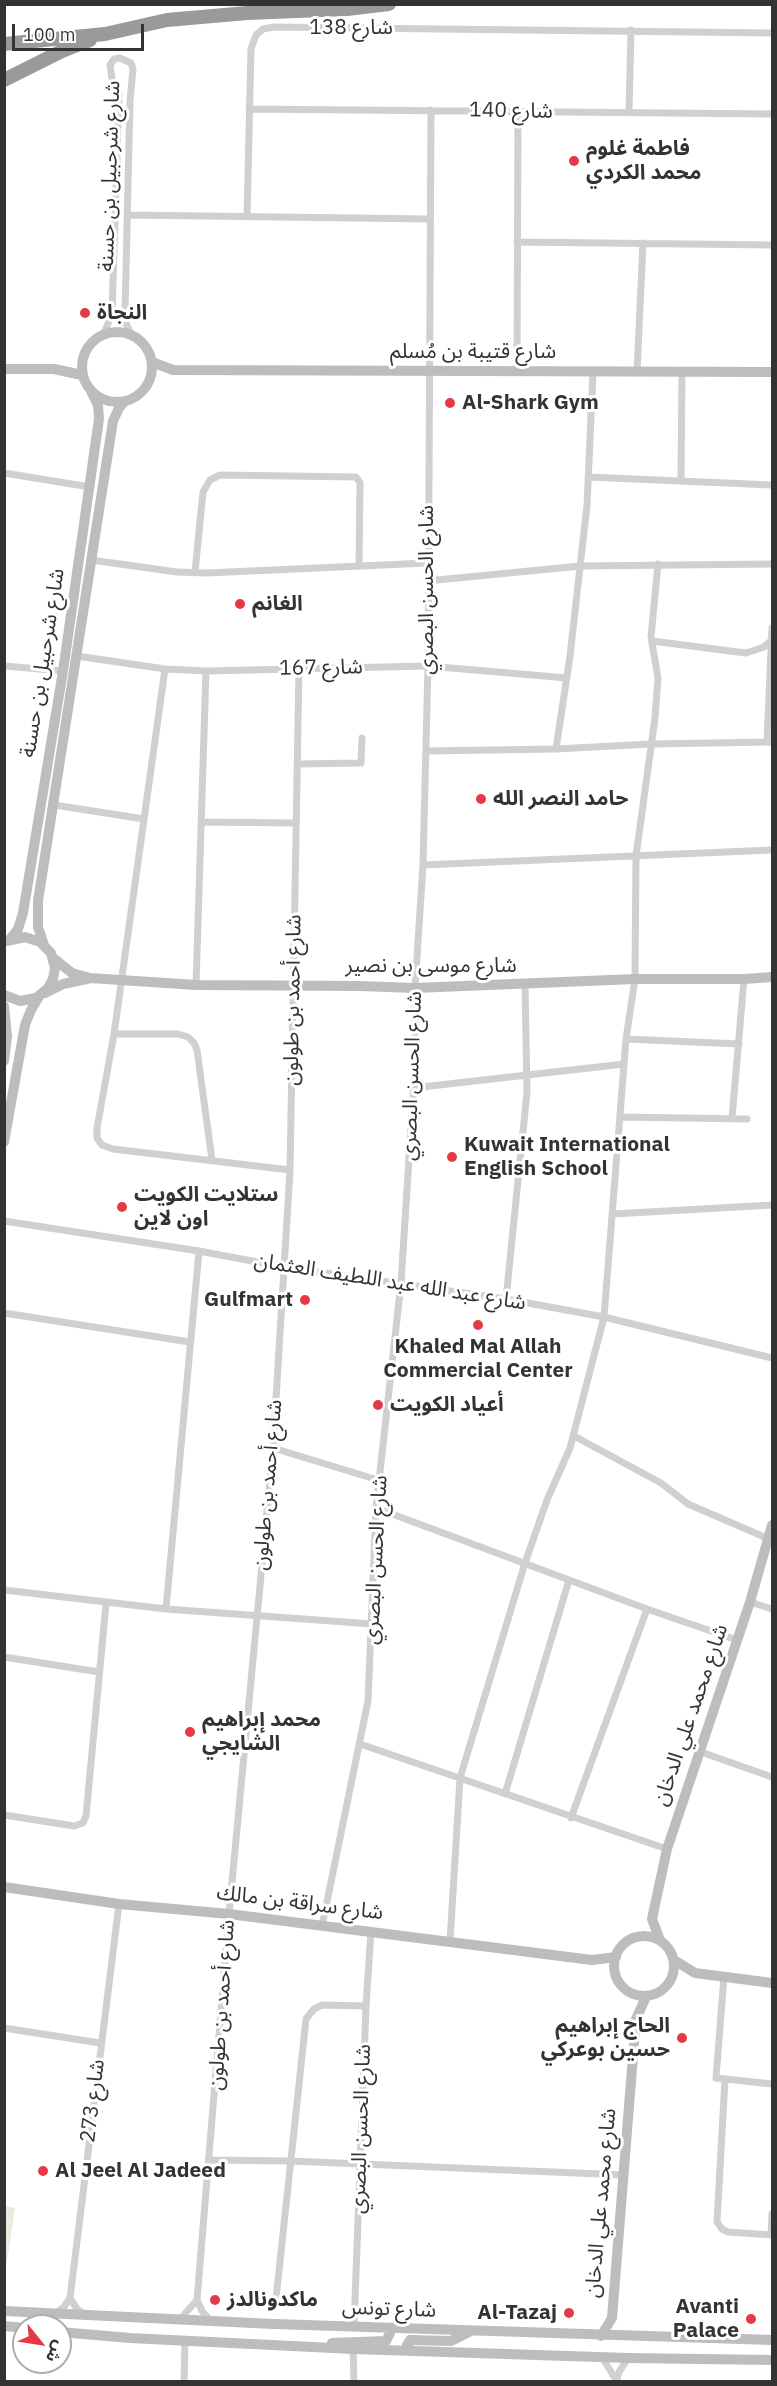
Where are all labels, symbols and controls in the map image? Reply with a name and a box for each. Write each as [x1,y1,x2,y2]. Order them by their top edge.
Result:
scale bar [15,12,147,50]
street label: شارع 138 [309,15,393,41]
text: 100 m [23,23,75,46]
street label: شارع شرحبيل بن حسنة [94,80,126,272]
street label: شارع 140 [469,98,553,124]
place label: فاطمة غلوم محمد الكردي [586,136,702,186]
marker: فاطمة غلوم محمد الكردي [567,154,581,168]
place label: النجاة [97,300,147,326]
marker: النجاة [78,306,92,320]
street label: شارع قتيبة بن مُسلم [390,339,556,365]
place label: Al-Shark Gym [462,390,599,416]
marker: Al-Shark Gym [443,396,457,410]
street label: شارع الحسن البصري [414,505,440,675]
street label: شارع شرحبيل بن حسنة [16,567,70,759]
place label: الغانم [252,591,303,617]
marker: الغانم [233,597,247,611]
street label: شارع 167 [279,655,363,681]
place label: حامد النصر الله [493,786,628,812]
marker: حامد النصر الله [474,792,488,806]
street label: شارع أحمد بن طولون [279,914,307,1086]
street label: شارع موسى بن نصير [345,953,517,979]
street label: شارع الحسن البصري [396,991,428,1161]
place label: Kuwait International English School [464,1132,670,1182]
marker: Kuwait International English School [445,1150,459,1164]
place label: ستلايت الكويت اون لاين [134,1182,278,1232]
marker: ستلايت الكويت اون لاين [115,1200,129,1214]
street label: شارع عبد الله عبد اللطيف العثمان [252,1248,528,1316]
place label: Gulfmart [204,1287,293,1313]
marker: Gulfmart [298,1293,312,1307]
marker: Khaled Mal Allah Commercial Center [471,1318,485,1332]
place label: Khaled Mal Allah Commercial Center [383,1334,573,1384]
place label: أعياد الكويت [390,1392,504,1418]
marker: أعياد الكويت [371,1398,385,1412]
street label: شارع أحمد بن طولون [248,1399,288,1571]
street label: شارع الحسن البصري [359,1475,393,1645]
street label: شارع محمد علي الدخان [648,1621,734,1809]
place label: محمد إبراهيم الشايجي [202,1707,321,1757]
marker: محمد إبراهيم الشايجي [183,1725,197,1739]
street label: شارع سراقة بن مالك [215,1880,385,1926]
street label: شارع أحمد بن طولون [203,1919,241,2091]
place label: الحاج إبراهيم حسين بوعركي [541,2013,670,2063]
marker: الحاج إبراهيم حسين بوعركي [675,2031,689,2045]
street label: شارع الحسن البصري [345,2044,377,2214]
street label: شارع 273 [75,2058,111,2144]
street label: شارع محمد علي الدخان [580,2107,622,2299]
place label: Al Jeel Al Jadeed [55,2158,226,2184]
marker: Al Jeel Al Jadeed [36,2164,50,2178]
place label: ماكدونالدز [227,2287,318,2313]
marker: ماكدونالدز [208,2293,222,2307]
place label: Avanti Palace [673,2294,739,2344]
street label: شارع تونس [341,2295,437,2323]
place label: Al-Tazaj [477,2300,557,2326]
marker: Al-Tazaj [562,2306,576,2320]
marker: Avanti Palace [744,2312,758,2326]
north arrow [12,2314,72,2374]
text: ش [42,2338,70,2366]

